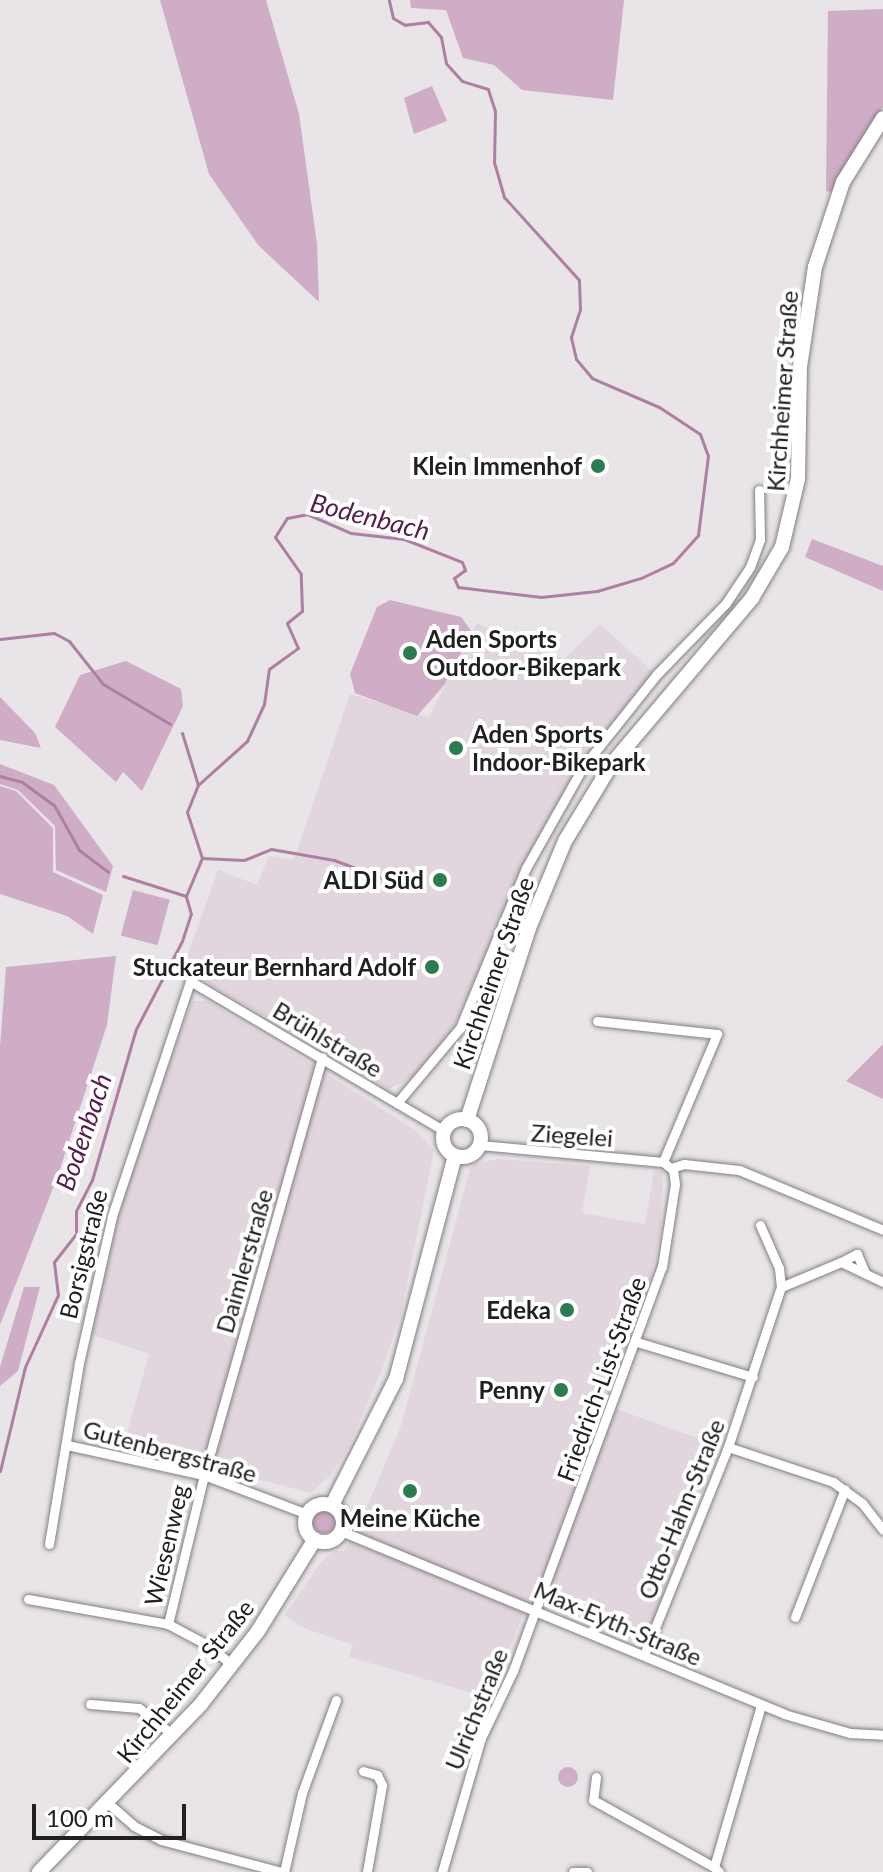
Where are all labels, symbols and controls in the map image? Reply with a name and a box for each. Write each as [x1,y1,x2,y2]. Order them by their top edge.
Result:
street label: Kirchheimer Straße [761,289,803,493]
place label: Klein Immenhof [412,452,582,480]
marker: Klein Immenhof [589,457,607,475]
water label: Bodenbach [307,487,433,547]
place label: Aden Sports Outdoor-Bikepark [426,625,621,681]
marker: Aden Sports Outdoor-Bikepark [401,644,419,662]
place label: Aden Sports Indoor-Bikepark [472,720,646,776]
marker: Aden Sports Indoor-Bikepark [447,739,465,757]
place label: ALDI Süd [324,866,424,894]
marker: ALDI Süd [431,871,449,889]
street label: Kirchheimer Straße [446,873,540,1073]
place label: Stuckateur Bernhard Adolf [131,953,416,981]
marker: Stuckateur Bernhard Adolf [423,958,441,976]
street label: Brühlstraße [268,995,388,1083]
water label: Bodenbach [49,1069,119,1195]
street label: Ziegelei [530,1118,614,1152]
street label: Borsigstraße [53,1186,113,1322]
street label: Daimlerstraße [210,1186,278,1336]
street label: Friedrich-List-Straße [551,1273,651,1485]
place label: Edeka [486,1296,551,1324]
marker: Edeka [558,1301,576,1319]
place label: Penny [478,1376,545,1404]
marker: Penny [552,1381,570,1399]
street label: Gutenbergstraße [80,1414,260,1488]
street label: Otto-Hahn-Straße [632,1415,730,1603]
street label: Wiesenweg [138,1482,194,1608]
marker: Meine Küche [401,1482,419,1500]
place label: Meine Küche [340,1504,480,1532]
street label: Max-Eyth-Straße [530,1575,706,1671]
street label: Kirchheimer Straße [110,1593,260,1769]
street label: Ulrichstraße [439,1644,513,1774]
scale bar [36,1788,190,1838]
text: 100 m [46,1803,114,1832]

